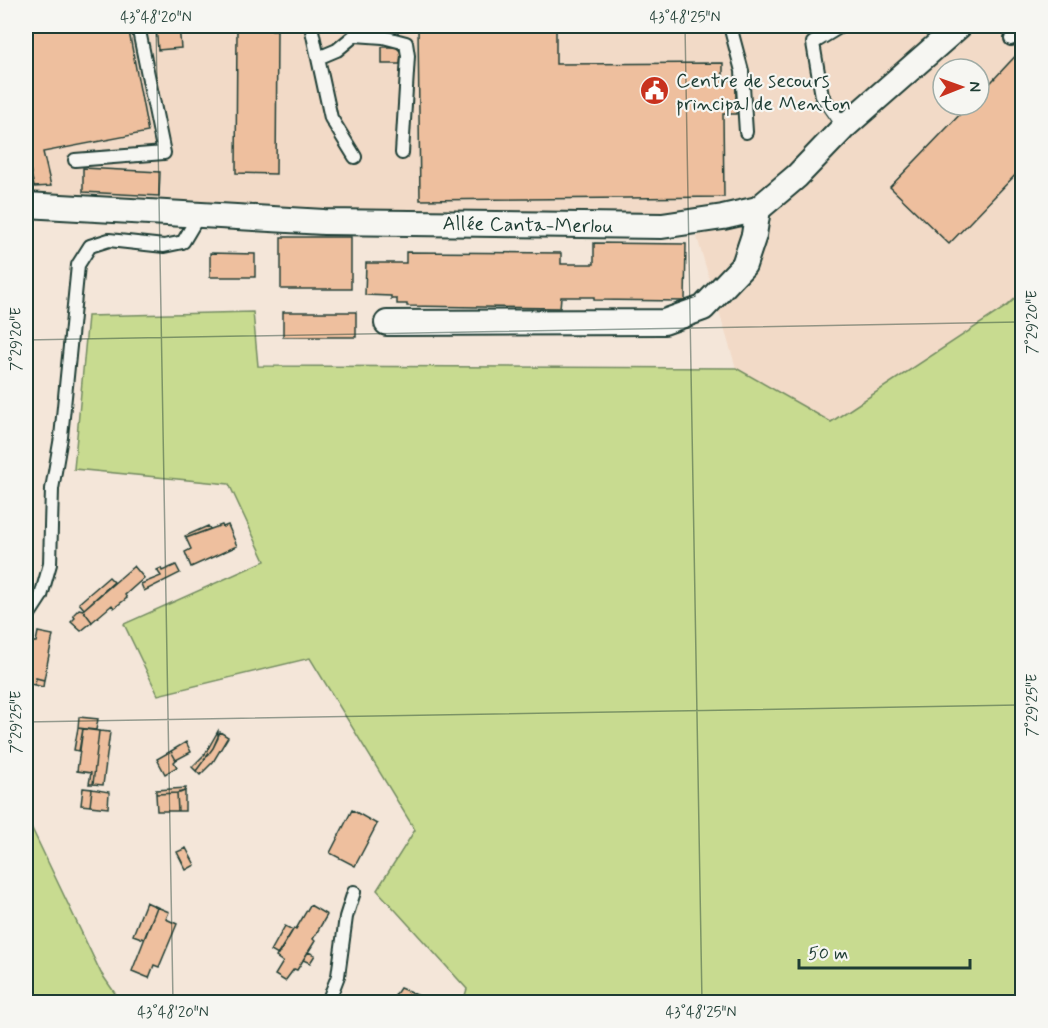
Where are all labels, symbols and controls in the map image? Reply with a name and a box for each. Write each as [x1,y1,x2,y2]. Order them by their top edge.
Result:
text: 43°48'20"N [120,8,192,28]
text: 43°48'25"N [649,8,721,28]
north arrow [931,57,991,117]
place label: Centre de secours principal de Menton [676,68,851,118]
public building icon: Centre de secours principal de Menton [639,75,671,107]
text: N [964,81,985,92]
street label: Allée Canta-Merlou [442,211,614,240]
text: 7°29'20"E [1023,290,1043,354]
text: 7°29'20"E [7,307,27,371]
text: 7°29'25"E [1023,673,1043,737]
text: 7°29'25"E [7,690,27,754]
scale bar [799,932,970,970]
text: 50 m [808,942,848,966]
text: 43°48'20"N [137,1003,209,1023]
text: 43°48'25"N [665,1003,737,1023]

